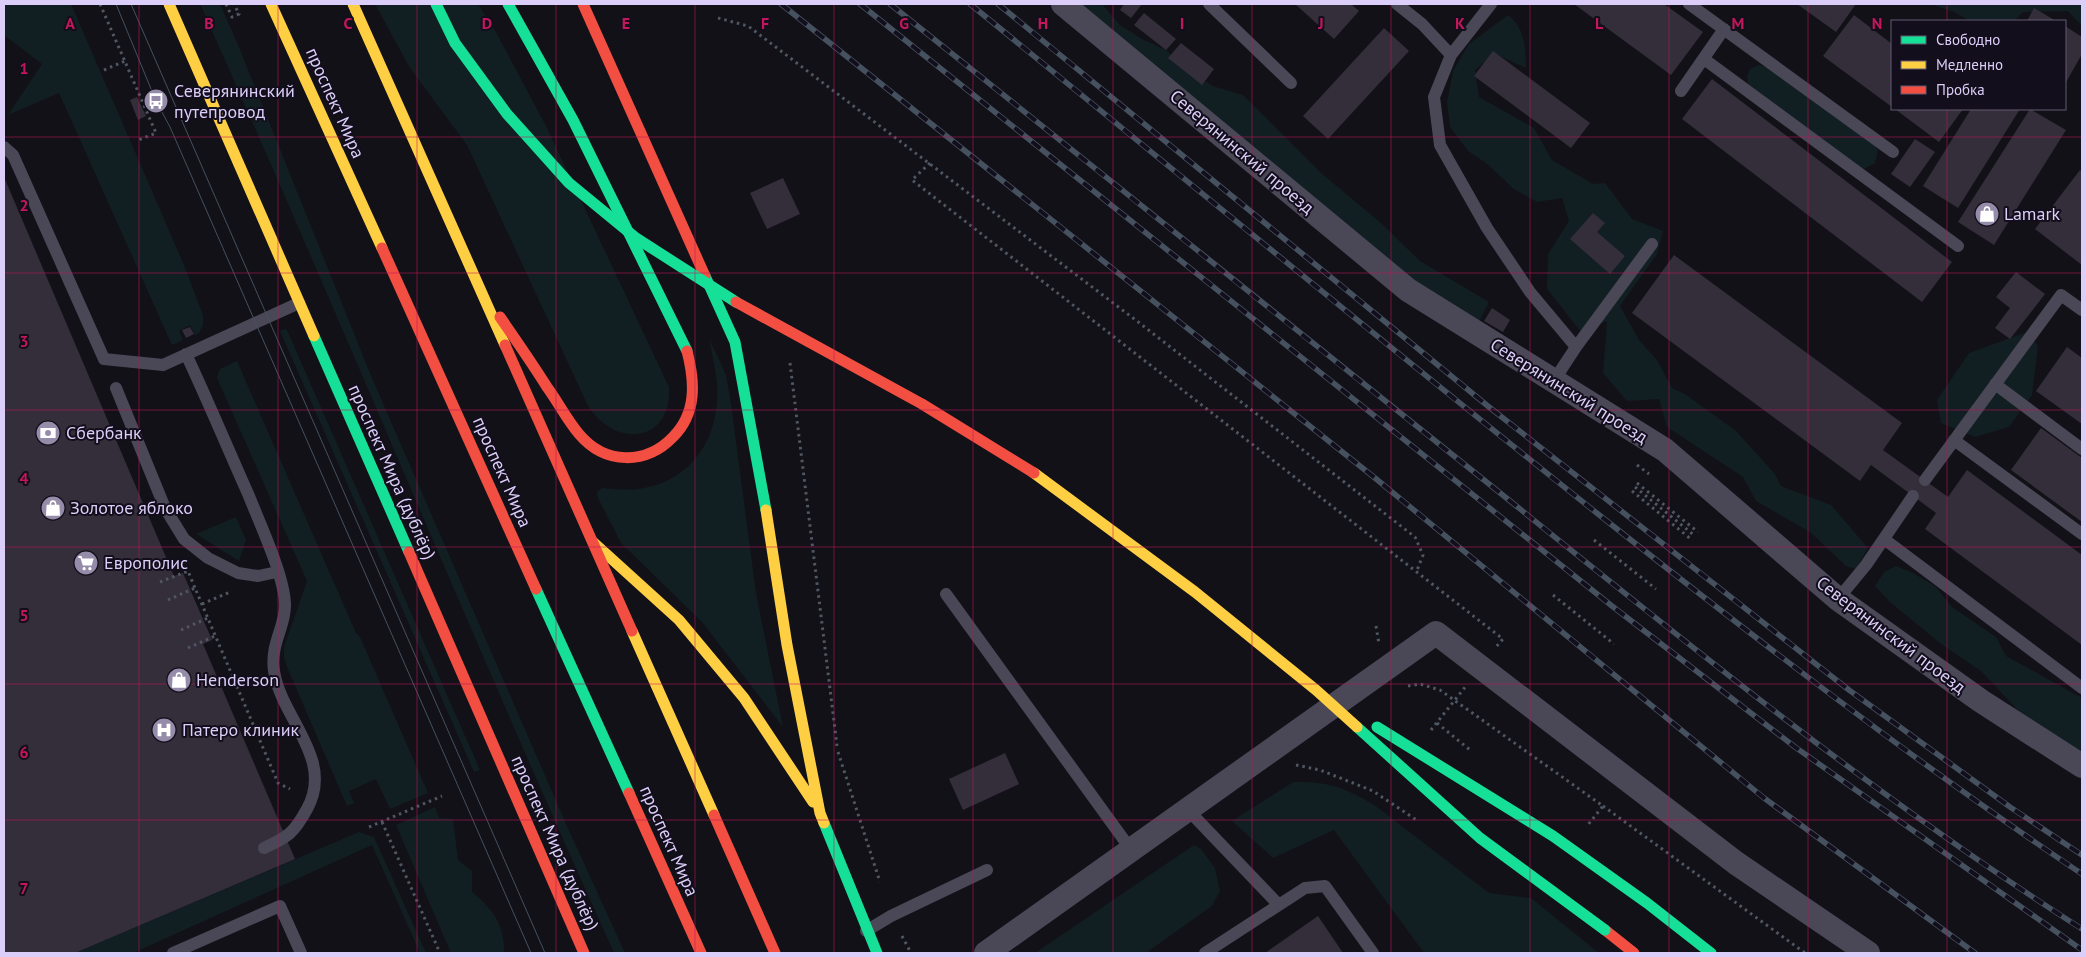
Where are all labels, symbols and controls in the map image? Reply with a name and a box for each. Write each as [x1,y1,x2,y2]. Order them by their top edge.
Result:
text: A [65,13,75,33]
text: B [204,13,214,33]
text: C [344,13,353,33]
text: D [482,13,492,33]
text: E [622,13,630,33]
text: F [761,13,769,33]
text: G [899,13,909,33]
text: H [1038,13,1048,33]
text: I [1180,13,1184,33]
text: J [1317,13,1324,33]
text: K [1455,13,1465,33]
text: L [1595,13,1604,33]
text: M [1732,13,1744,33]
text: N [1872,13,1882,33]
legend [1891,20,2066,110]
text: Свободно [1936,30,2000,49]
street label: проспект Мира [301,44,370,162]
text: Медленно [1936,55,2003,74]
text: 1 [19,58,29,78]
place label: Северянинский путепровод [174,79,295,123]
text: Пробка [1936,80,1985,99]
street label: Северянинский проезд [1165,84,1319,219]
bus stop icon: Северянинский путепровод [143,88,169,114]
text: 2 [19,195,29,215]
shop icon: Lamark [1974,201,2000,227]
place label: Lamark [2004,202,2061,225]
text: 3 [19,331,29,351]
street label: Северянинский проезд [1486,333,1653,449]
street label: проспект Мира (дублёр) [343,381,441,563]
street label: проспект Мира [468,413,537,531]
bank icon: Сбербанк [35,420,61,446]
place label: Сбербанк [66,421,142,444]
text: 4 [19,468,29,488]
shop icon: Золотое яблоко [40,495,66,521]
place label: Золотое яблоко [70,496,193,519]
supermarket icon: Европолис [73,550,99,576]
place label: Европолис [104,551,188,574]
street label: Северянинский проезд [1812,571,1971,699]
text: 5 [19,605,29,625]
shop icon: Henderson [166,667,192,693]
place label: Henderson [196,668,279,691]
hospital icon: Патеро клиник [151,717,177,743]
place label: Патеро клиник [182,718,300,741]
text: 6 [19,742,29,762]
street label: проспект Мира (дублёр) [506,752,604,934]
street label: проспект Мира [635,782,704,900]
text: 7 [19,878,29,898]

